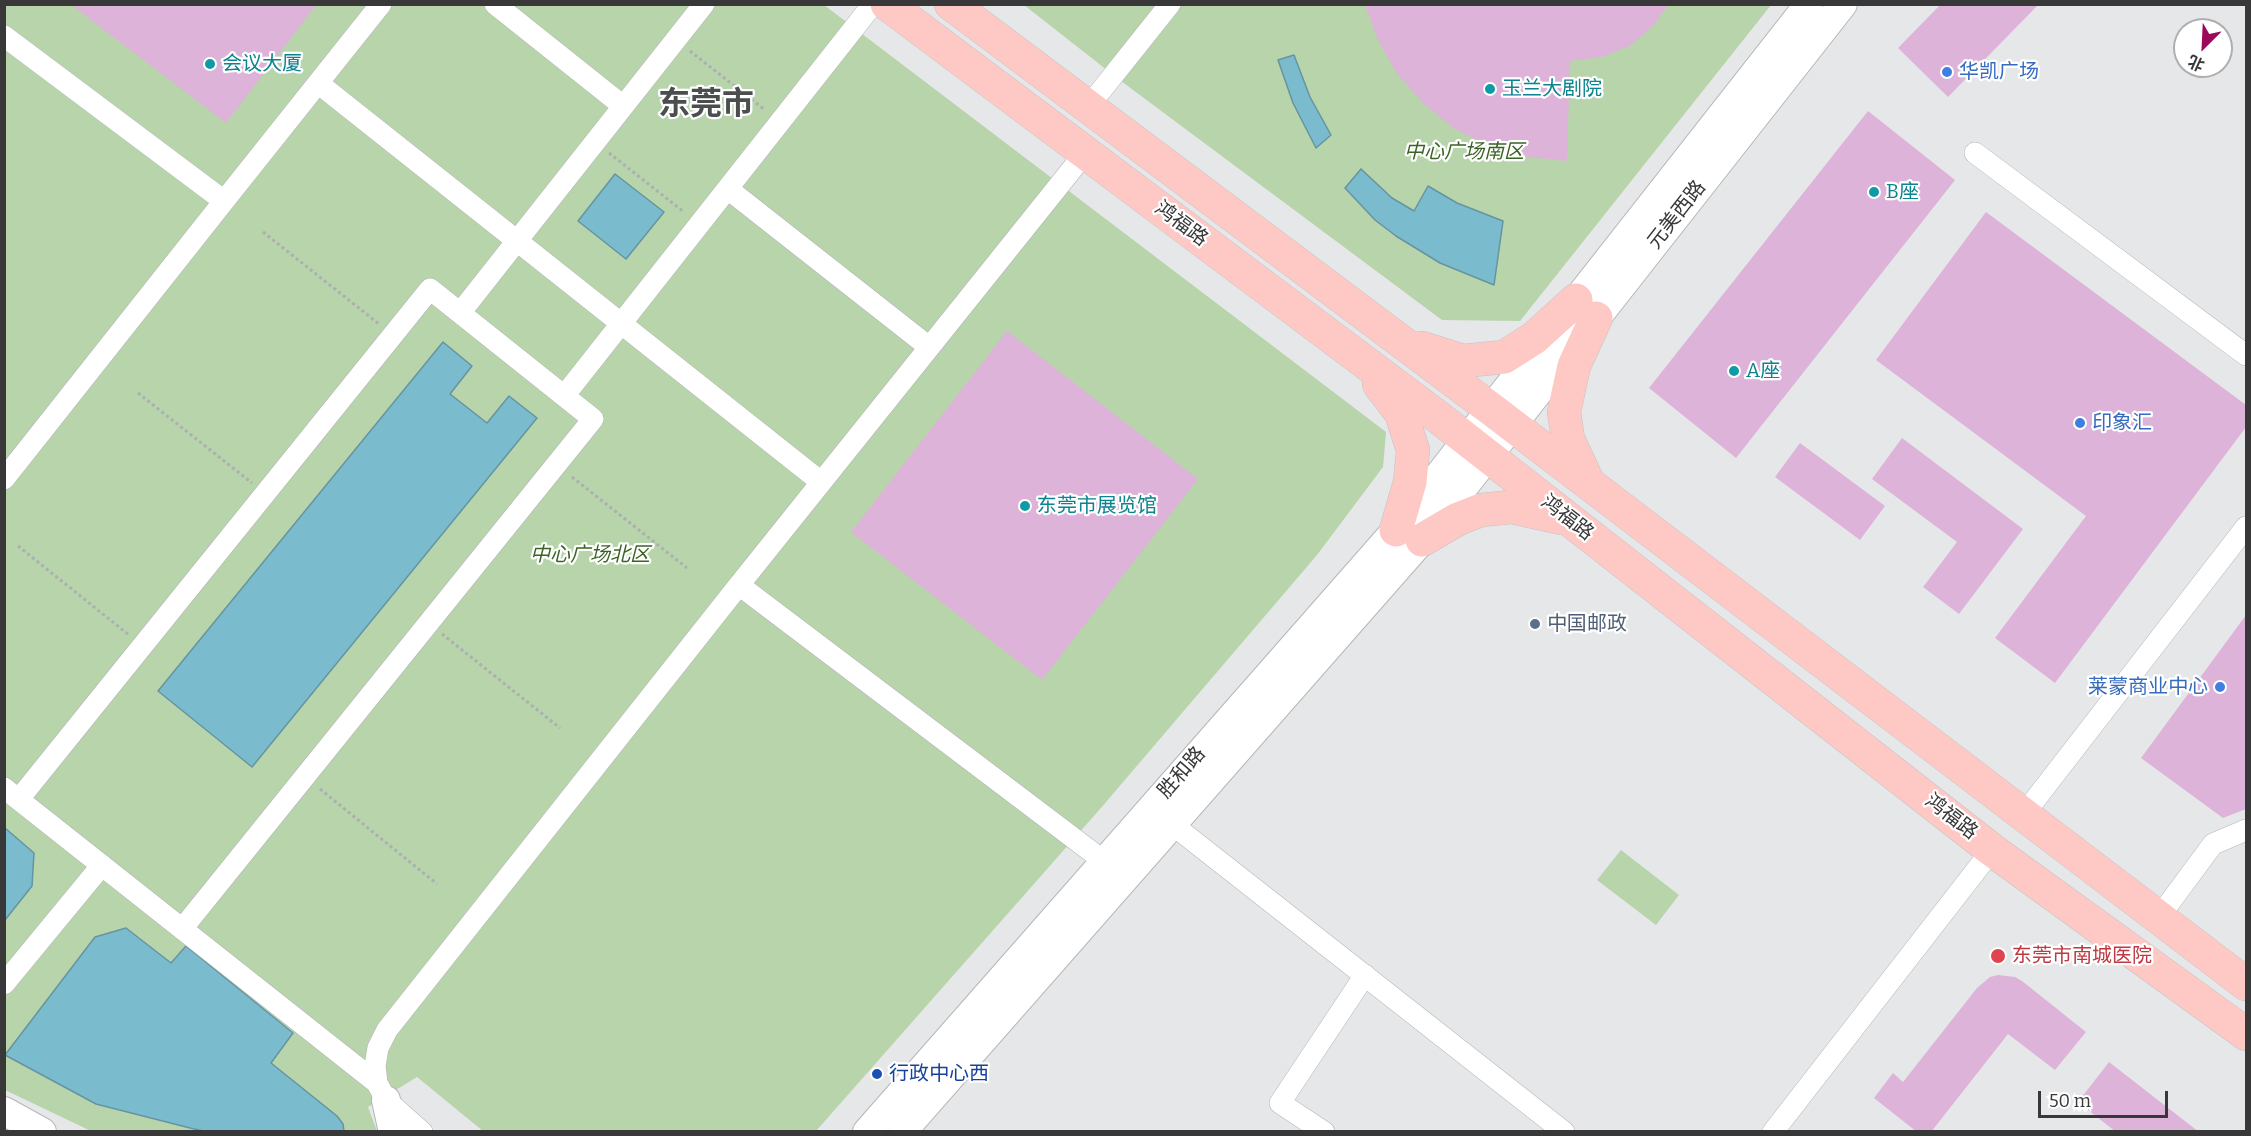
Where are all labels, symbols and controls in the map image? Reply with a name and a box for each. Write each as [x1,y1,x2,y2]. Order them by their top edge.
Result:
north arrow [2173,18,2233,78]
text: 北 [2185,51,2207,75]
place label: 会议大厦 [222,52,302,76]
marker: 会议大厦 [203,57,217,71]
place label: 华凯广场 [1959,60,2039,84]
marker: 华凯广场 [1940,65,1954,79]
place label: 玉兰大剧院 [1502,77,1602,101]
marker: 玉兰大剧院 [1483,82,1497,96]
district label: 东莞市 [658,86,754,124]
park label: 中心广场南区 [1404,140,1524,164]
street label: 元美西路 [1643,176,1711,254]
place label: B座 [1886,180,1919,204]
marker: B座 [1867,185,1881,199]
street label: 鸿福路 [1150,196,1212,252]
place label: A座 [1746,359,1780,383]
marker: A座 [1727,364,1741,378]
place label: 印象汇 [2092,411,2152,435]
marker: 印象汇 [2073,416,2087,430]
street label: 鸿福路 [1536,490,1598,546]
place label: 东莞市展览馆 [1037,494,1157,518]
marker: 东莞市展览馆 [1018,499,1032,513]
park label: 中心广场北区 [530,543,650,567]
place label: 中国邮政 [1547,612,1627,636]
marker: 中国邮政 [1528,617,1542,631]
place label: 莱蒙商业中心 [2088,675,2208,699]
marker: 莱蒙商业中心 [2213,680,2227,694]
street label: 胜和路 [1153,742,1211,804]
street label: 鸿福路 [1920,789,1982,845]
place label: 东莞市南城医院 [2012,944,2152,968]
marker: 东莞市南城医院 [1989,947,2007,965]
place label: 行政中心西 [889,1062,989,1086]
marker: 行政中心西 [870,1067,884,1081]
scale bar [2041,1079,2172,1117]
text: 50 m [2049,1090,2091,1112]

